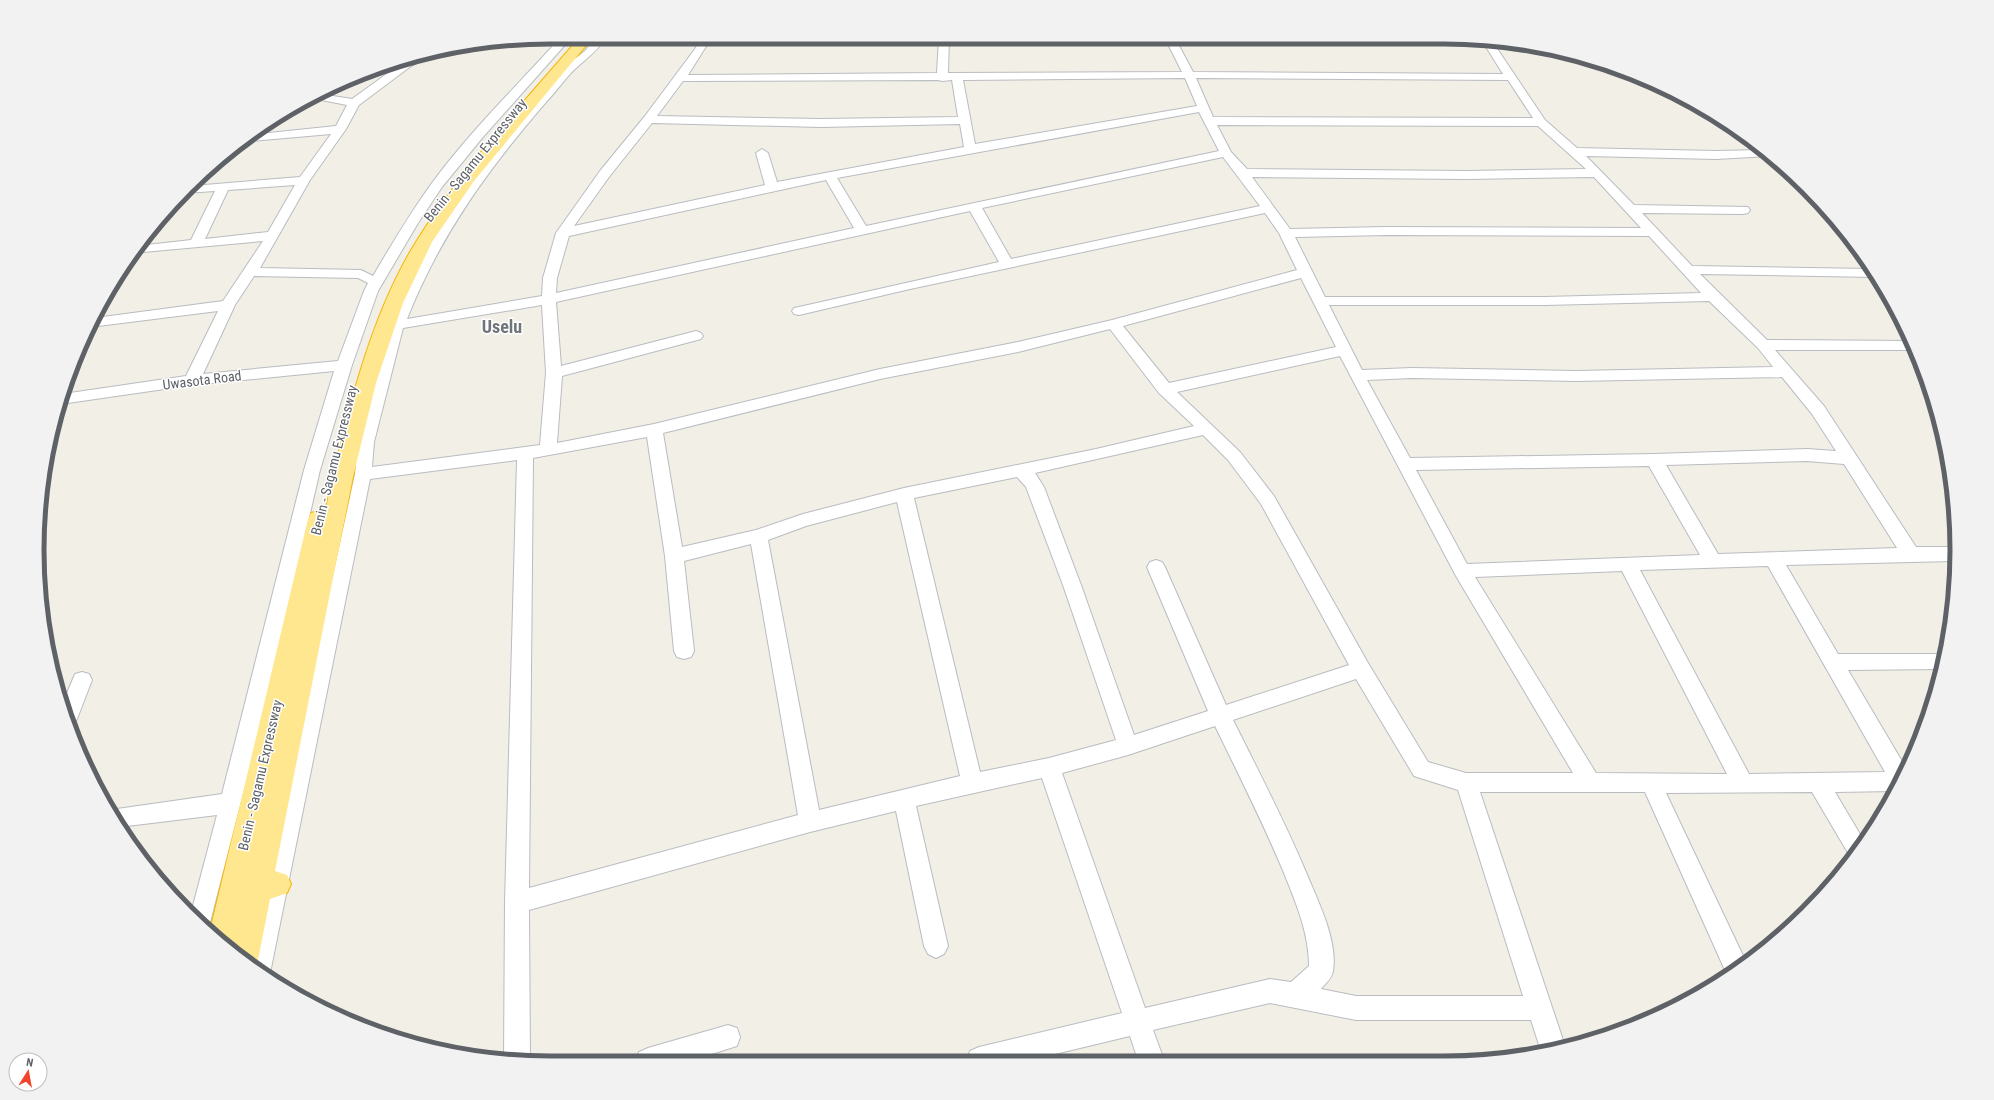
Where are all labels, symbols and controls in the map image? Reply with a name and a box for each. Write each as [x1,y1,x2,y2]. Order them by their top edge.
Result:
street label: Benin - Sagamu Expressway [420,95,530,225]
district label: Uselu [482,316,522,337]
street label: Uwasota Road [162,367,242,393]
street label: Benin - Sagamu Expressway [308,383,360,537]
street label: Benin - Sagamu Expressway [235,698,285,852]
north arrow [8,1052,48,1092]
text: N [25,1056,35,1070]

